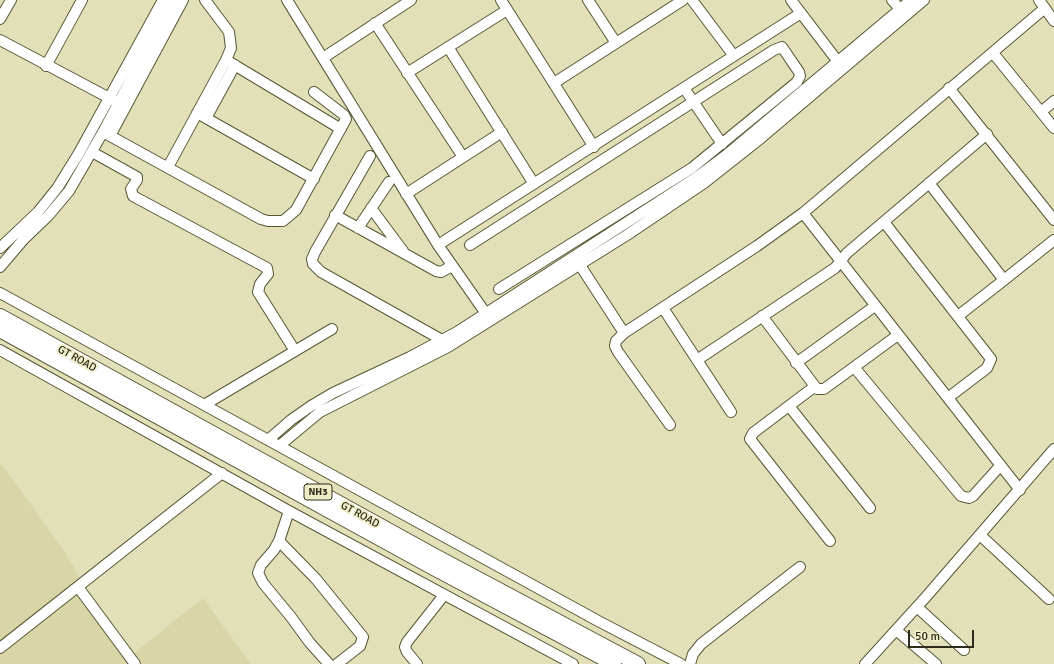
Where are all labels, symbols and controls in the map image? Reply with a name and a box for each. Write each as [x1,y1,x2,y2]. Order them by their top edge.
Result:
street label: GT ROAD [55,343,99,375]
road number: NH3 [304,484,332,500]
street label: GT ROAD [338,499,382,531]
scale bar [910,622,976,648]
text: 50 m [915,629,940,644]

